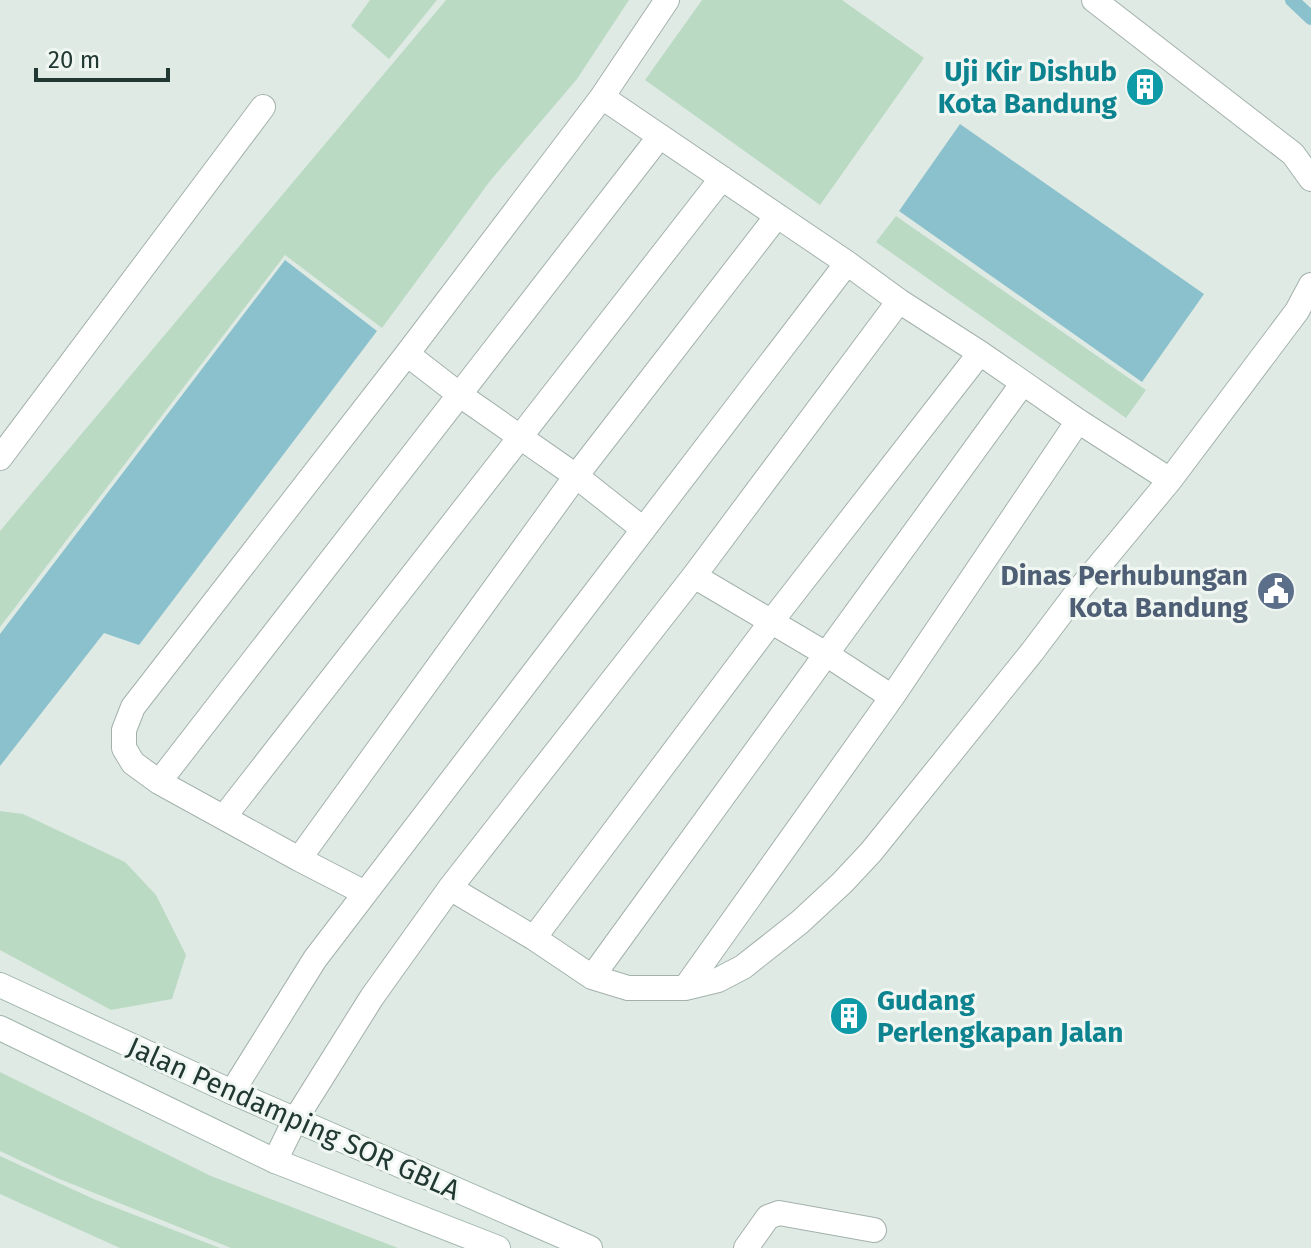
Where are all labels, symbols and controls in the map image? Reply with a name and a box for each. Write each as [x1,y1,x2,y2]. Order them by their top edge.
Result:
scale bar [36,32,168,82]
text: 20 m [48,46,100,74]
place label: Uji Kir Dishub Kota Bandung [938,55,1118,120]
building icon: Uji Kir Dishub Kota Bandung [1124,66,1166,108]
place label: Dinas Perhubungan Kota Bandung [1001,559,1249,624]
public building icon: Dinas Perhubungan Kota Bandung [1255,570,1297,612]
place label: Gudang Perlengkapan Jalan [877,984,1123,1049]
building icon: Gudang Perlengkapan Jalan [828,995,870,1037]
street label: Jalan Pendamping SOR GBLA [123,1030,465,1207]

